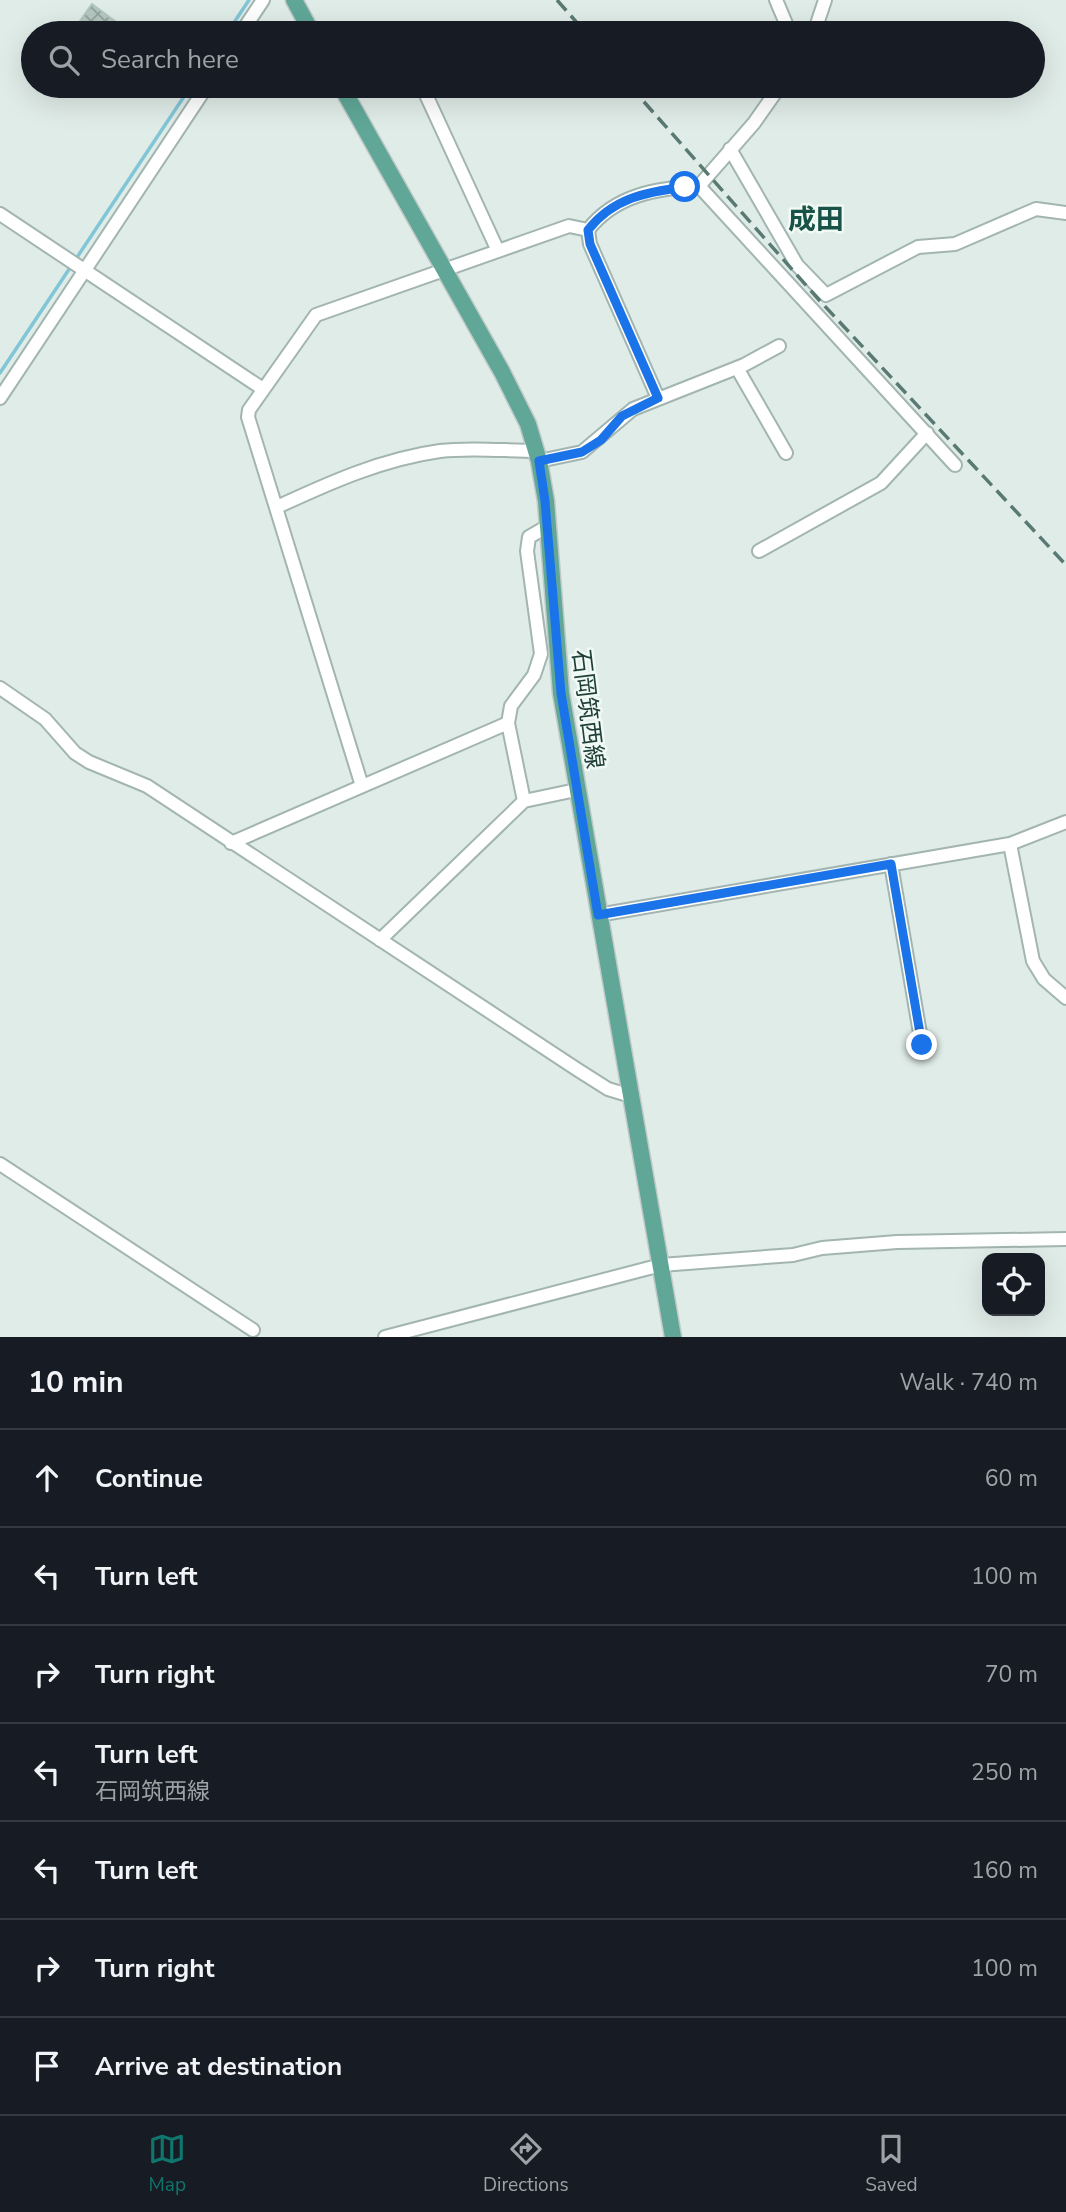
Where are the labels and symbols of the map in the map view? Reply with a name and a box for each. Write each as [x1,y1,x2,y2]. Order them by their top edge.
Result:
route start [669,171,700,202]
district label: 成田 [788,201,844,239]
street label: 石岡筑西線 [565,647,611,771]
route end [906,1029,937,1060]

